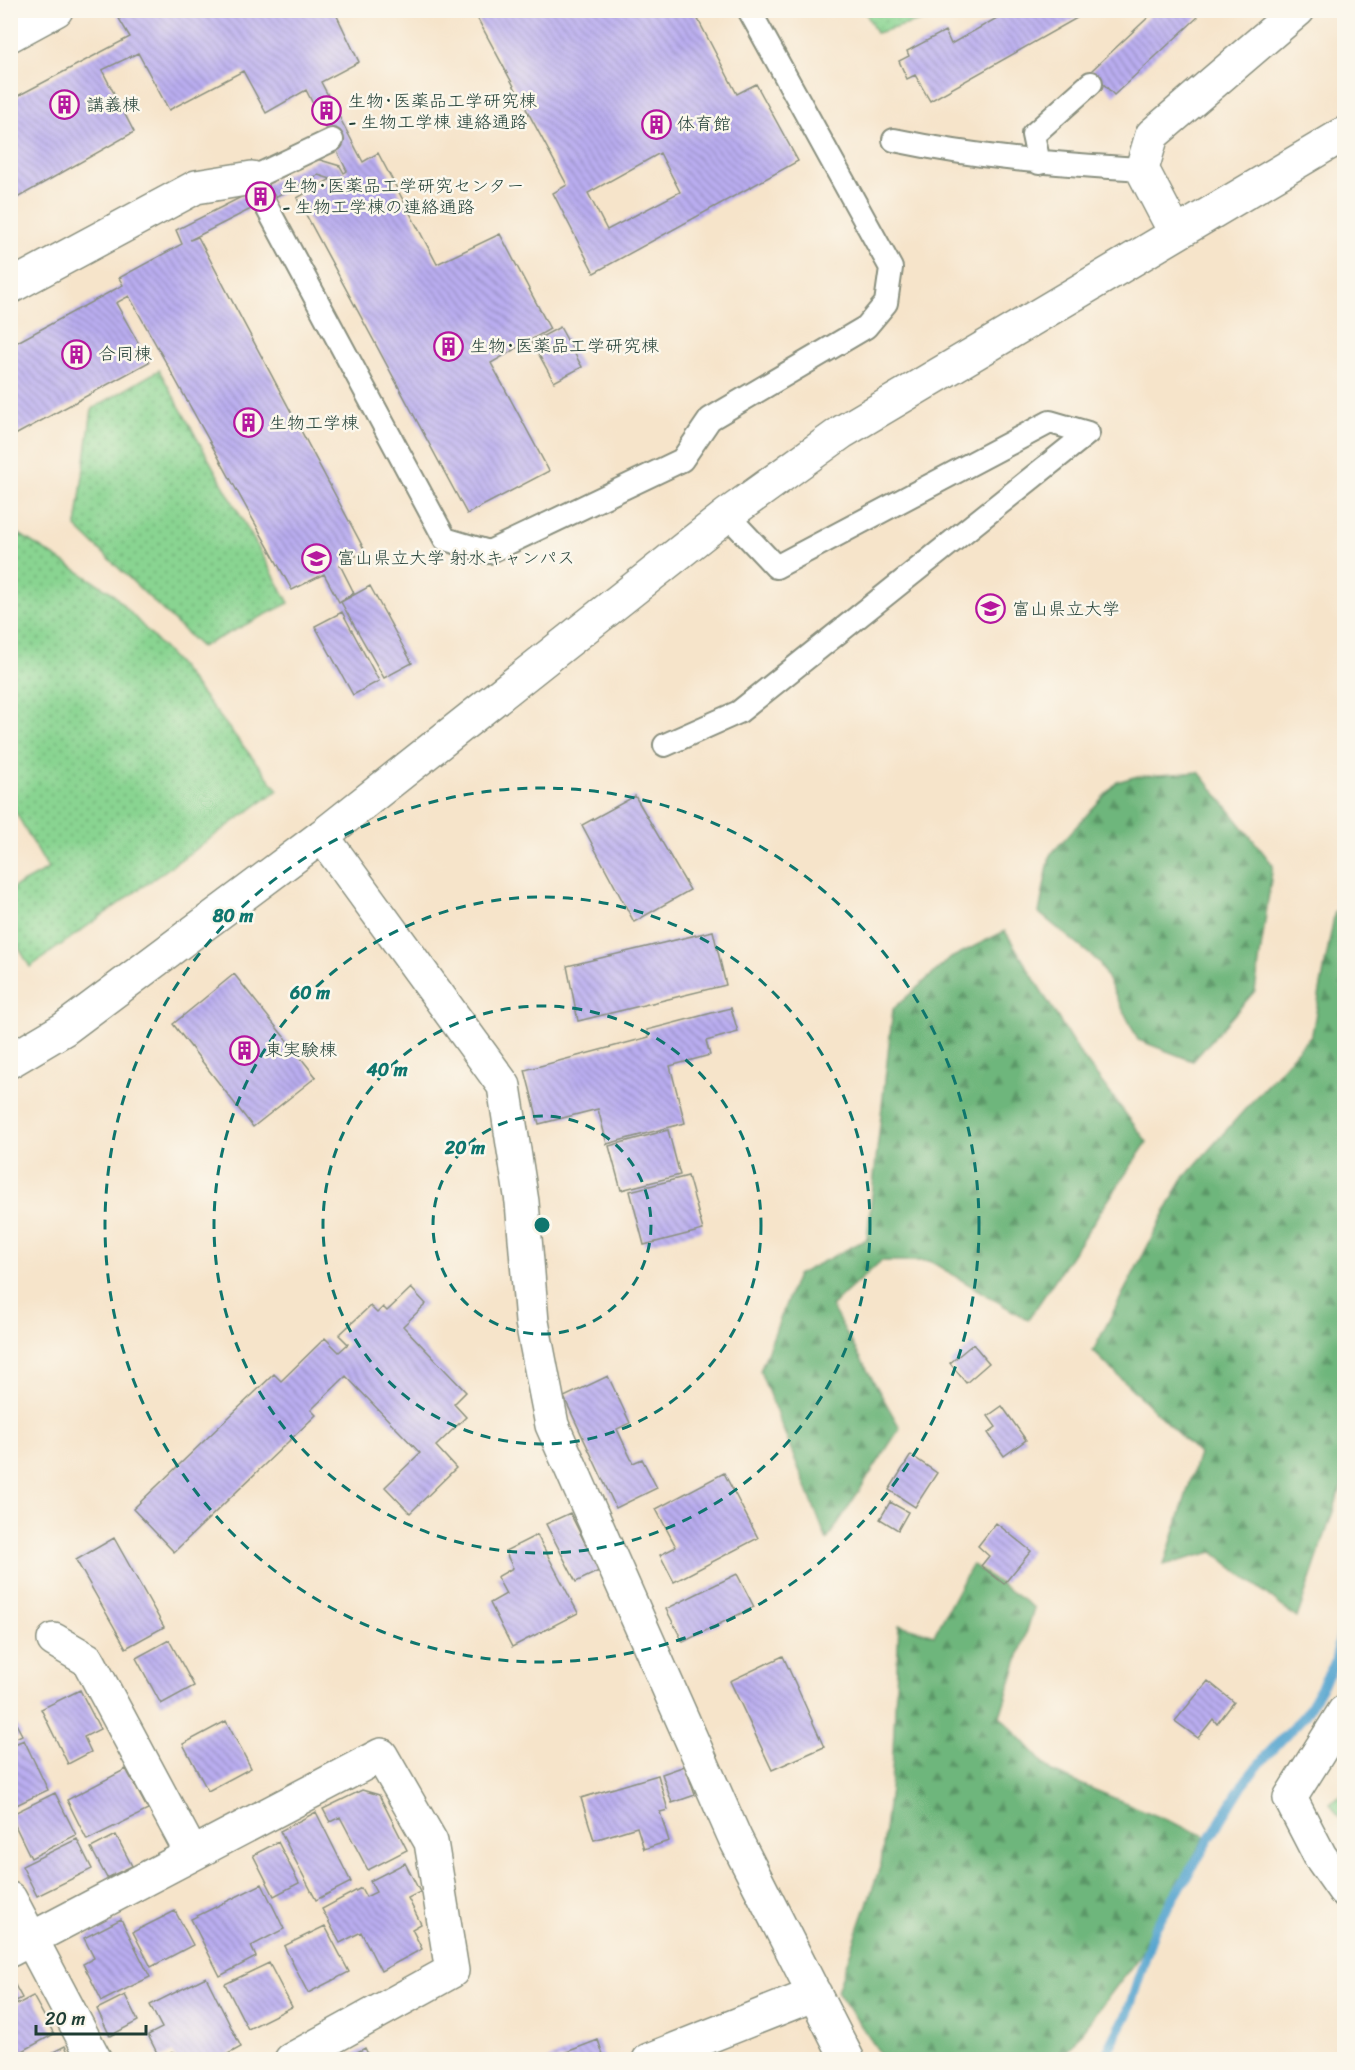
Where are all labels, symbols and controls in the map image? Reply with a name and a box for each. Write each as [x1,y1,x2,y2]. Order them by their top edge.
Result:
place label: 生物･医薬品工学研究棟 - 生物工学棟 連絡通路 [348,85,537,138]
building icon: 講義棟 [49,89,81,121]
place label: 講義棟 [86,89,140,121]
building icon: 生物･医薬品工学研究棟 - 生物工学棟 連絡通路 [311,95,343,127]
building icon: 体育館 [640,108,672,140]
place label: 体育館 [677,108,731,140]
place label: 生物･医薬品工学研究センター - 生物工学棟の連絡通路 [282,170,524,223]
building icon: 生物･医薬品工学研究センター - 生物工学棟の連絡通路 [245,180,277,212]
building icon: 生物･医薬品工学研究棟 [433,330,465,362]
place label: 生物･医薬品工学研究棟 [470,330,659,362]
building icon: 合同棟 [61,338,93,370]
place label: 合同棟 [98,338,152,370]
building icon: 生物工学棟 [232,407,264,439]
place label: 生物工学棟 [269,407,359,439]
school or university icon: 富山県立大学 射水キャンパス [300,542,332,574]
place label: 富山県立大学 射水キャンパス [337,542,575,574]
school or university icon: 富山県立大学 [975,593,1007,625]
place label: 富山県立大学 [1012,593,1120,625]
text: 80 m [212,900,254,932]
text: 60 m [289,977,330,1009]
building icon: 東実験棟 [228,1034,260,1066]
place label: 東実験棟 [265,1034,337,1066]
text: 40 m [365,1054,408,1086]
text: 20 m [444,1132,485,1164]
centre of rings [532,1215,552,1235]
scale bar [36,1998,146,2036]
text: 20 m [45,2003,85,2035]

